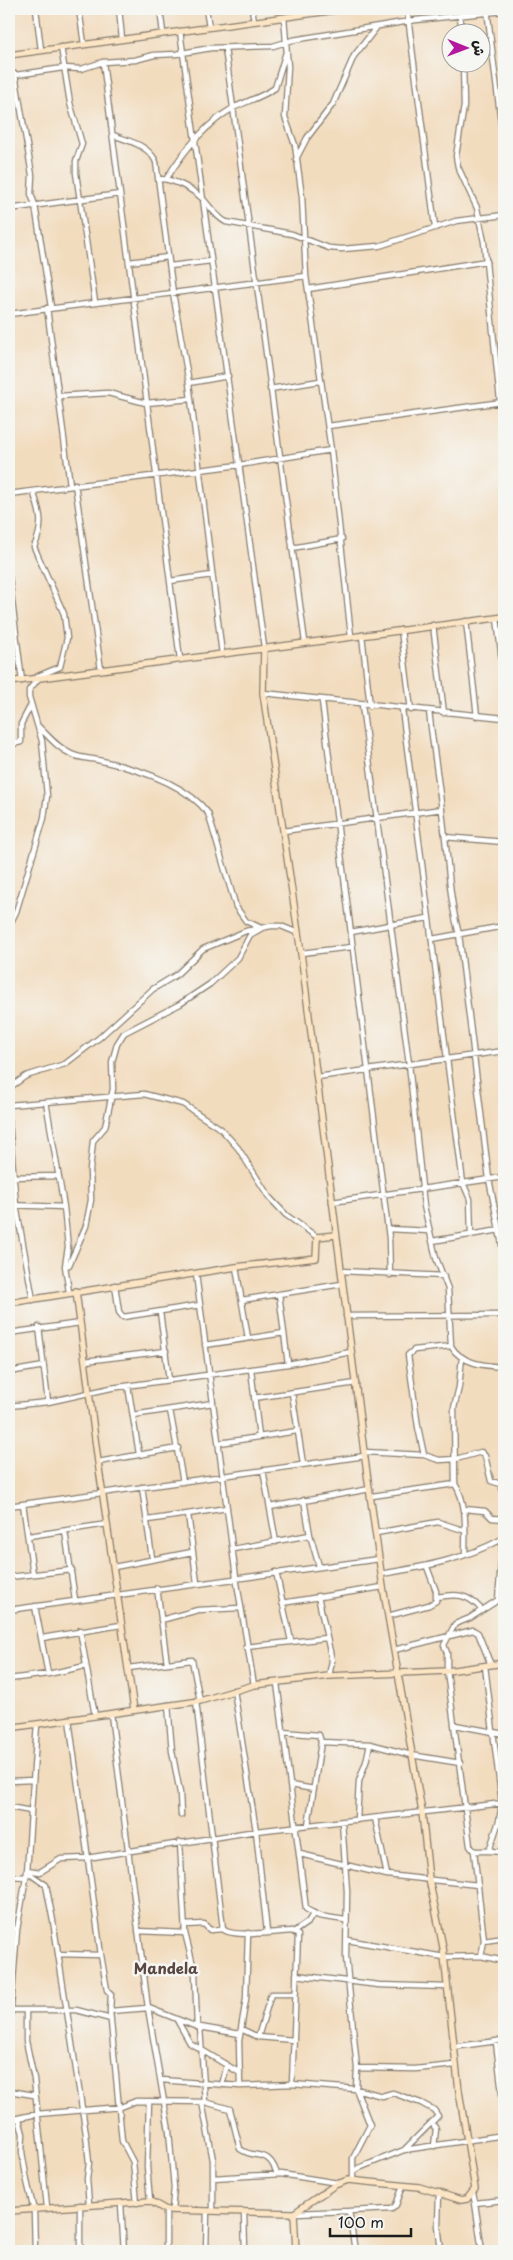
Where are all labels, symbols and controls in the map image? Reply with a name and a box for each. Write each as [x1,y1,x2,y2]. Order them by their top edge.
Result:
north arrow [440,22,490,72]
text: ش [469,40,490,56]
district label: Mandela [134,1956,198,1979]
scale bar [330,2205,412,2237]
text: 100 m [338,2210,384,2233]

